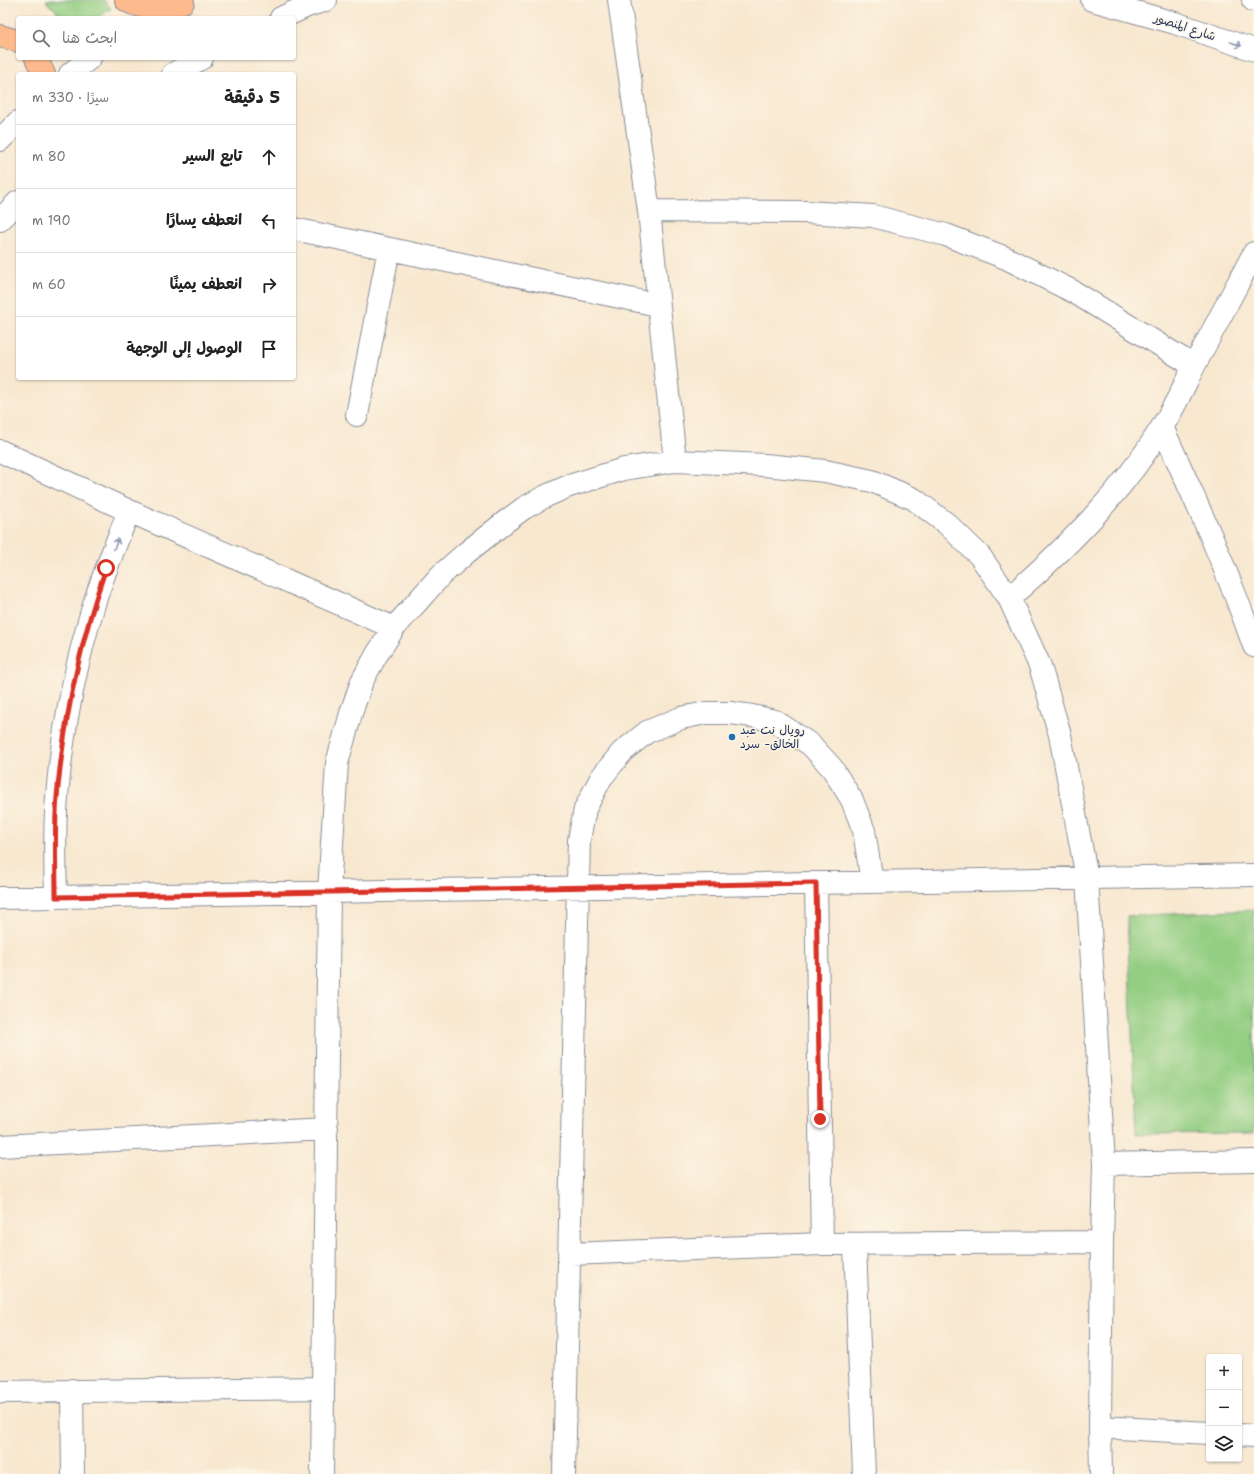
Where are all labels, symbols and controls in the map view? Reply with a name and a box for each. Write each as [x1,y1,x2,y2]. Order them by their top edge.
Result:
street label: شارع المنصور [1151,9,1218,45]
search box [16,16,296,60]
icon: search [30,27,52,49]
text: ابحث هنا [62,28,117,48]
one-way arrow [1230,41,1243,48]
text: 5 دقيقة [224,86,280,108]
text: سيرًا · 330 m [32,89,109,106]
text: تابع السير [183,146,242,166]
icon: ahead [258,146,280,168]
text: 80 m [32,148,66,165]
text: انعطف يسارًا [166,210,242,230]
icon: left [258,210,280,232]
text: 190 m [32,212,71,229]
text: انعطف يمينًا [170,274,242,294]
icon: right [258,274,280,296]
text: 60 m [32,276,66,293]
text: الوصول إلى الوجهة [126,338,242,358]
icon: arrive [258,338,280,360]
one-way arrow [112,538,120,550]
route start [97,559,115,577]
place label: رويال نت عبد الخالق- سرد [740,722,805,752]
marker: رويال نت عبد الخالق- سرد [727,732,737,742]
route end [811,1110,829,1128]
map controls [1206,1354,1242,1462]
button: + [1206,1354,1242,1390]
button: − [1206,1390,1242,1426]
button: layers [1206,1426,1242,1462]

